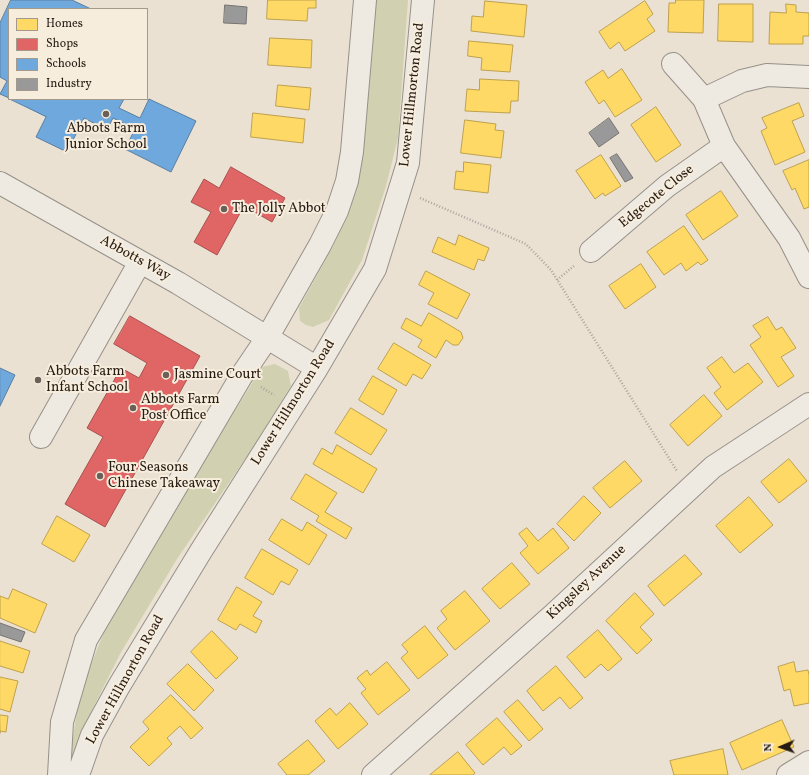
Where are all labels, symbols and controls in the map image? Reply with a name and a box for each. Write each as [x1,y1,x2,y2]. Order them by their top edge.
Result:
legend [8,8,148,100]
text: Homes [46,16,83,32]
street label: Lower Hillmorton Road [397,22,429,168]
text: Shops [46,36,78,52]
text: Schools [46,56,86,72]
text: Industry [46,76,92,92]
marker: Abbots Farm Junior School [101,109,111,119]
place label: Abbots Farm Junior School [65,121,147,154]
street label: Edgecote Close [616,162,698,232]
place label: The Jolly Abbot [232,201,326,217]
marker: The Jolly Abbot [219,204,229,214]
street label: Abbotts Way [97,233,173,285]
street label: Lower Hillmorton Road [248,337,340,469]
place label: Abbots Farm Infant School [46,364,128,396]
place label: Jasmine Court [174,367,261,383]
marker: Jasmine Court [161,370,171,380]
marker: Abbots Farm Infant School [33,375,43,385]
place label: Abbots Farm Post Office [141,392,220,424]
marker: Abbots Farm Post Office [128,403,138,413]
place label: Four Seasons Chinese Takeaway [108,460,220,492]
marker: Four Seasons Chinese Takeaway [95,471,105,481]
street label: Kingsley Avenue [544,542,630,624]
street label: Lower Hillmorton Road [84,613,168,747]
north arrow [761,727,801,767]
text: N [761,743,776,752]

